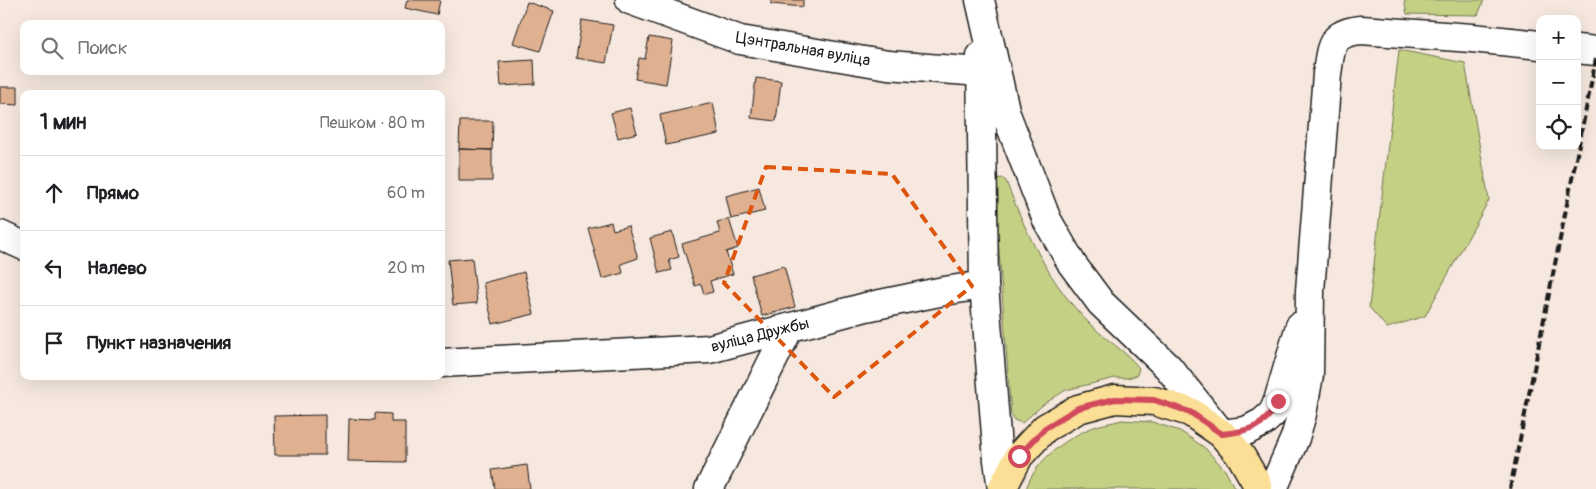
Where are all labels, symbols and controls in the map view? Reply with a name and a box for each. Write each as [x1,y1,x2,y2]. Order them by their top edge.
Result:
map controls [1536,15,1581,150]
button: + [1536,15,1581,60]
search box [20,20,445,75]
street label: Цэнтральная вуліца [734,27,872,71]
icon: search [38,34,66,62]
text: Поиск [78,36,128,60]
button: − [1536,60,1581,105]
button: locate [1536,105,1581,150]
text: 1 мин [40,109,86,136]
text: Пешком · 80 m [320,113,425,133]
icon: ahead [40,179,68,207]
text: Прямо [87,181,139,205]
text: 60 m [387,183,425,203]
icon: left [40,254,68,282]
text: Налево [87,256,147,280]
text: 20 m [387,258,425,278]
street label: вуліца Дружбы [709,313,811,357]
icon: arrive [40,329,68,357]
text: Пункт назначения [87,331,231,355]
route end [1267,390,1290,413]
route start [1008,445,1031,468]

